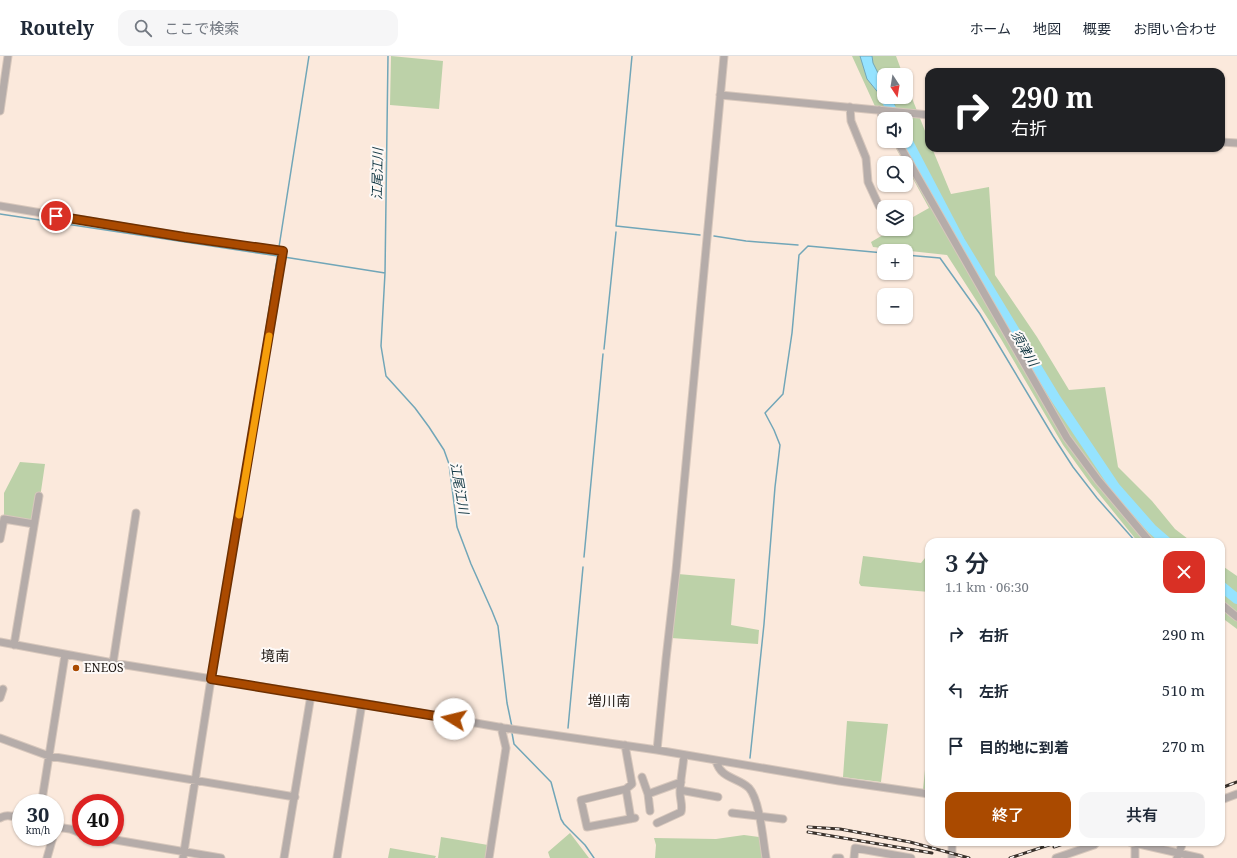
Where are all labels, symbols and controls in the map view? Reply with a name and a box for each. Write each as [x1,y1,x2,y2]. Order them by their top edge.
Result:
search box [118,10,398,46]
text: Routely [20,15,94,41]
icon: search [132,17,154,39]
text: ここで検索 [164,18,239,38]
text: ホーム [969,19,1011,38]
text: 地図 [1033,19,1061,38]
text: 概要 [1083,19,1111,38]
text: お問い合わせ [1133,19,1217,38]
north arrow [877,68,913,104]
map controls [877,68,913,324]
text: 290 m [1011,78,1093,116]
icon: right [945,84,997,136]
button: sound [877,112,913,148]
text: 右折 [1011,116,1047,140]
water label: 江尾江川 [368,146,386,200]
button: search [877,156,913,192]
pin [39,199,73,233]
button: layers [877,200,913,236]
icon: arrive [45,205,67,227]
button: + [877,244,913,280]
button: − [877,288,913,324]
water label: 須津川 [1007,327,1044,371]
water label: 江尾江川 [447,461,474,517]
text: 3 分 [945,546,989,579]
button: close [1163,551,1205,593]
text: 1.1 km · 06:30 [945,578,1029,596]
icon: right [945,623,967,645]
text: 290 m [1162,624,1205,644]
text: 右折 [979,625,1009,645]
district label: 境南 [261,646,289,665]
place label: ENEOS [84,659,124,676]
marker: ENEOS [71,663,81,673]
icon: left [945,679,967,701]
text: 510 m [1162,680,1205,700]
text: 左折 [979,681,1009,701]
district label: 増川南 [588,691,630,710]
position arrow [433,698,475,740]
icon: arrive [945,735,967,757]
text: 270 m [1162,736,1205,756]
text: 目的地に到着 [979,737,1069,757]
button: 終了 [945,792,1071,838]
button: 共有 [1079,792,1205,838]
speed limit sign: 40 [72,794,124,846]
text: 30 [27,801,49,828]
text: km/h [26,823,50,837]

